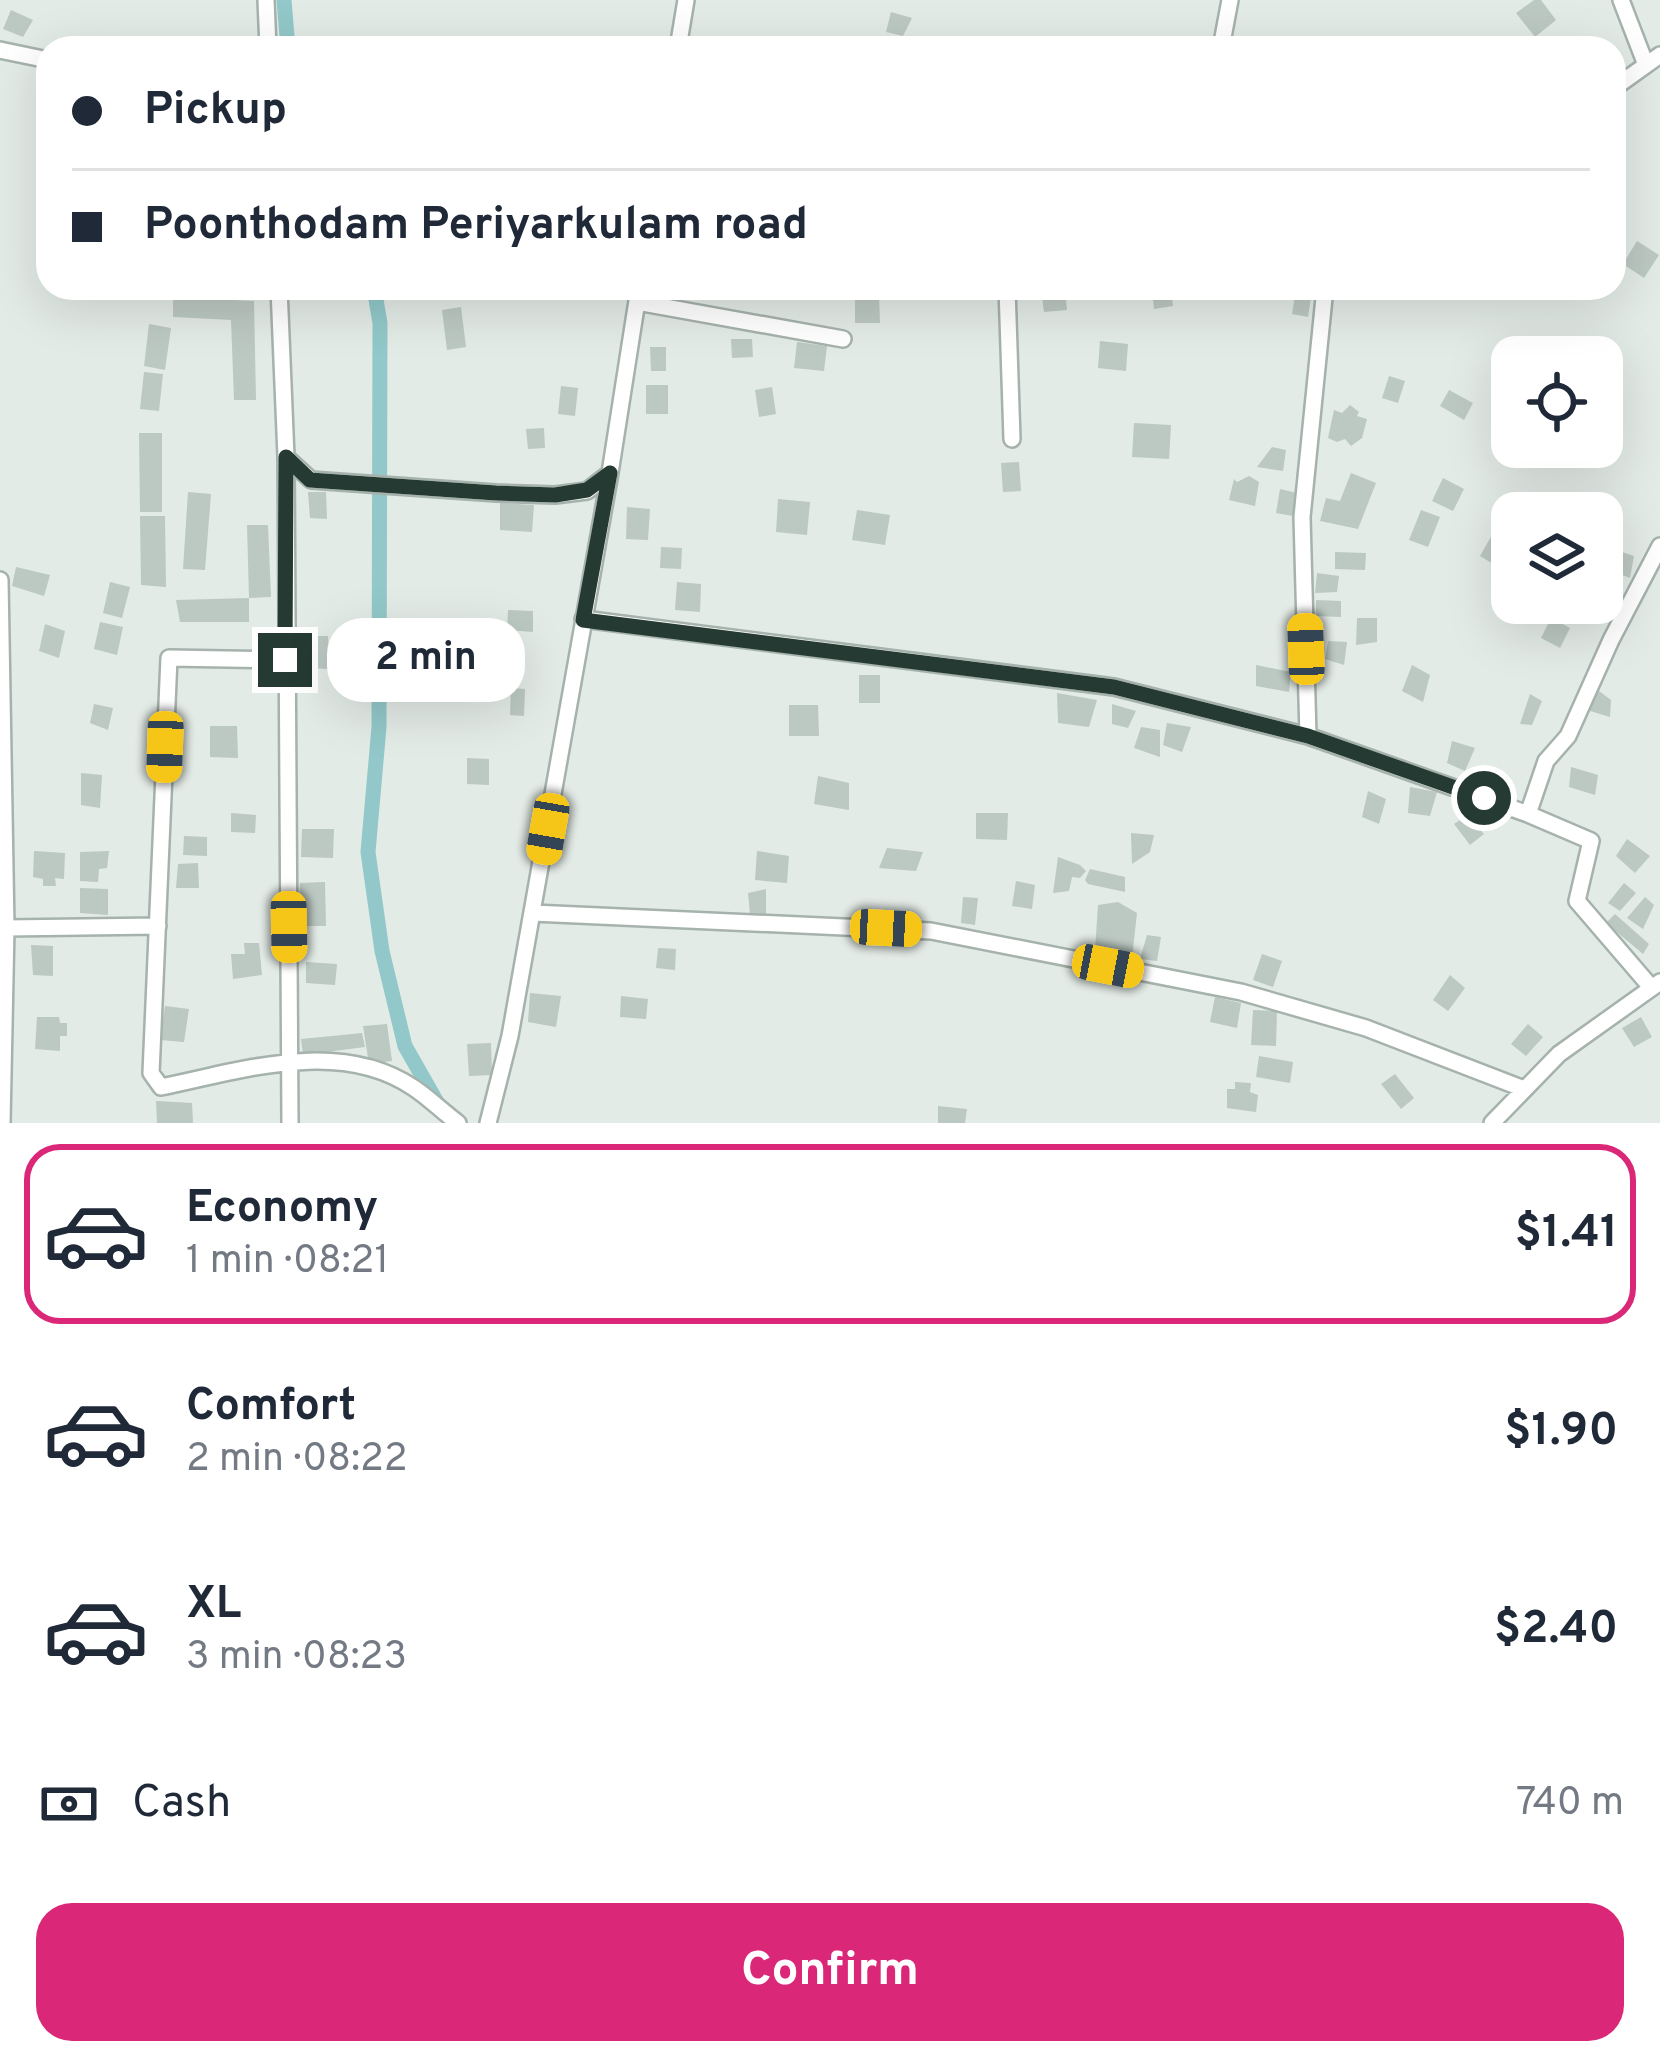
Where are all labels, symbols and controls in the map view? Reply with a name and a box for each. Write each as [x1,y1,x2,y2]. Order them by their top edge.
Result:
text: Pickup [144,83,287,140]
text: Poonthodam Periyarkulam road [144,198,808,255]
map controls [1491,336,1623,624]
button: locate [1491,336,1623,468]
button: layers [1491,492,1623,624]
car [1287,612,1325,686]
callout: 2 min [327,618,525,702]
route end [258,633,312,687]
text: 2 min [375,635,477,684]
car [146,710,184,784]
route start [1457,771,1511,825]
car [524,790,572,868]
car [270,891,308,963]
car [849,908,923,948]
car [1069,941,1147,991]
icon: car [42,1180,150,1288]
text: Economy [186,1181,378,1238]
text: $1.41 [1515,1206,1618,1263]
text: 1 min · 08:21 [186,1238,389,1287]
icon: car [42,1378,150,1486]
text: Comfort [186,1379,356,1436]
text: $1.90 [1504,1404,1618,1461]
text: 2 min · 08:22 [186,1436,408,1485]
icon: car [42,1576,150,1684]
text: XL [186,1577,241,1634]
text: $2.40 [1494,1602,1618,1659]
text: 3 min · 08:23 [186,1634,407,1683]
icon: cash [36,1771,102,1837]
text: Cash [132,1776,231,1833]
text: 740 m [1516,1780,1624,1829]
button: Confirm [36,1903,1624,2041]

